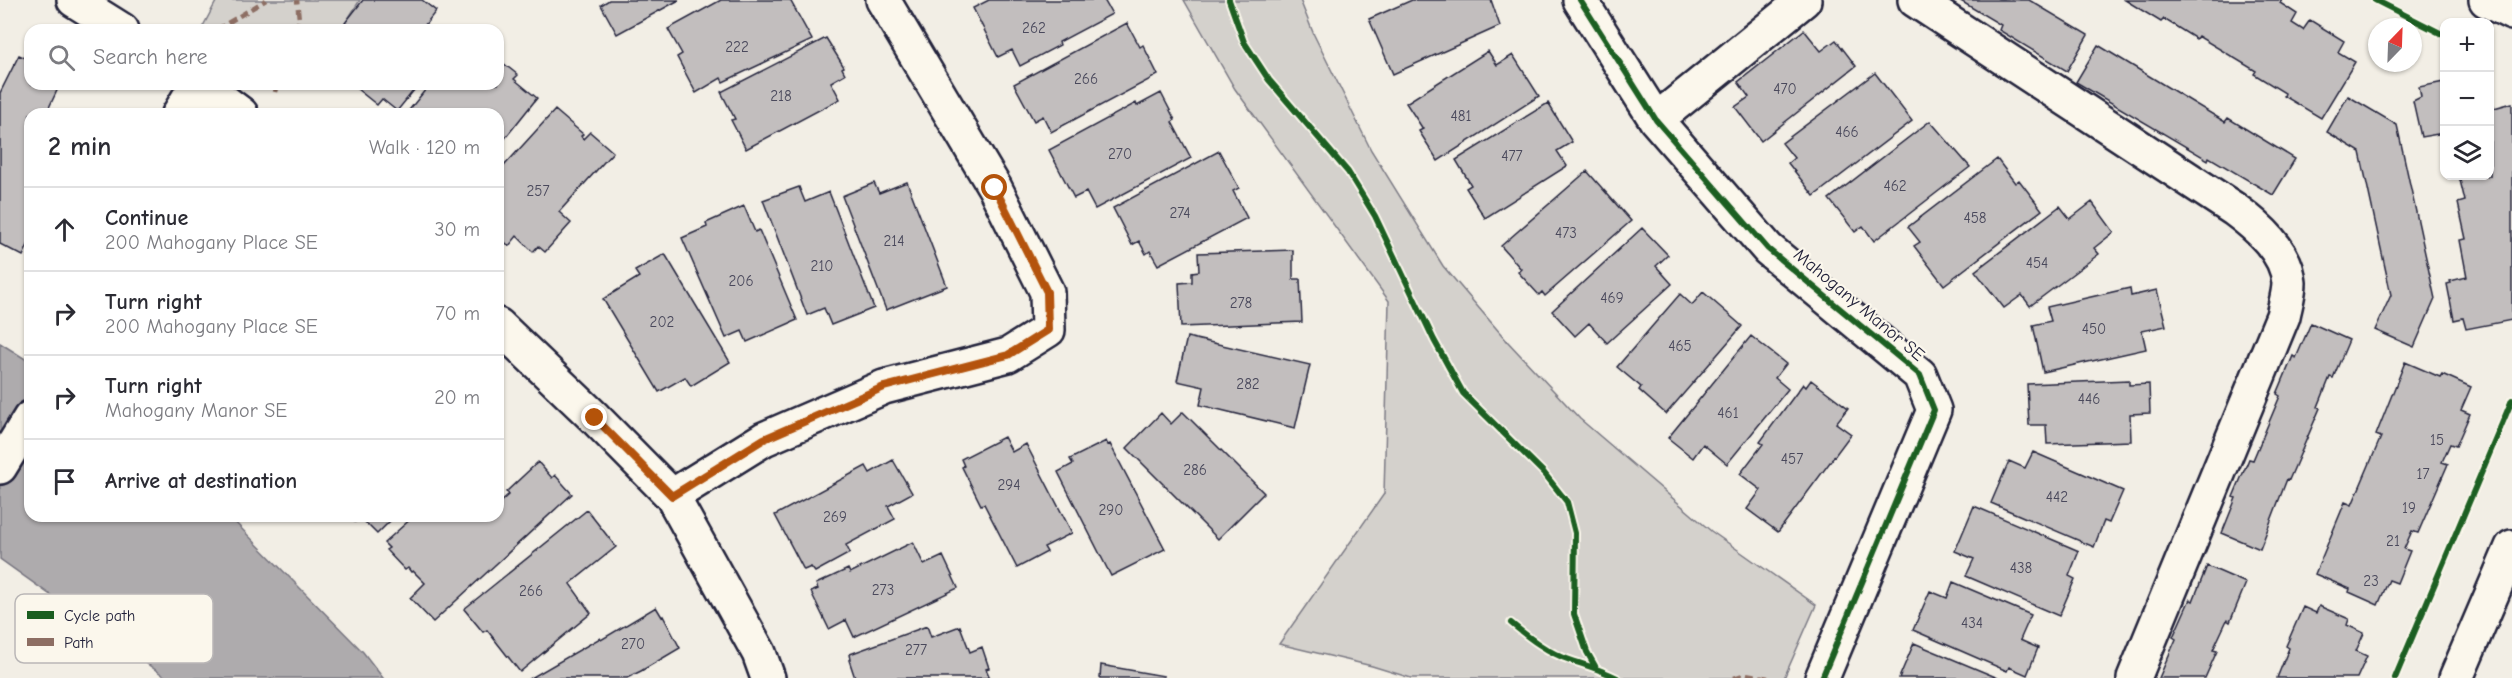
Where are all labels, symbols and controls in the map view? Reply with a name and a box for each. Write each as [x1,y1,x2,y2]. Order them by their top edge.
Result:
north arrow [2368,18,2422,72]
map controls [2440,18,2494,180]
button: + [2440,18,2494,72]
house number: 262 [1022,19,1046,37]
search box [24,24,504,90]
house number: 222 [725,38,749,56]
icon: search [45,41,78,74]
text: Search here [93,44,208,70]
house number: 266 [1074,70,1098,88]
button: − [2440,72,2494,126]
house number: 470 [1773,80,1797,98]
house number: 218 [770,87,792,105]
house number: 481 [1451,107,1472,125]
house number: 466 [1835,123,1859,141]
button: layers [2440,126,2494,180]
text: 2 min [48,132,111,162]
text: Walk · 120 m [369,136,480,159]
house number: 270 [1108,145,1132,163]
house number: 477 [1501,147,1523,165]
route start [981,174,1007,200]
house number: 462 [1883,177,1907,195]
house number: 257 [526,182,550,200]
house number: 274 [1170,204,1190,222]
text: Continue [105,205,188,231]
house number: 458 [1963,209,1987,227]
icon: ahead [48,213,81,246]
text: 30 m [434,218,480,241]
house number: 473 [1555,224,1577,242]
text: 200 Mahogany Place SE [105,231,318,254]
house number: 214 [883,232,905,250]
street label: Mahogany Manor SE [1789,244,1929,366]
house number: 454 [2026,254,2048,272]
house number: 210 [811,257,833,275]
house number: 206 [728,272,754,290]
text: Turn right [105,289,202,315]
house number: 469 [1600,289,1624,307]
house number: 278 [1230,294,1252,312]
icon: right [48,297,81,330]
text: 70 m [435,302,480,325]
house number: 202 [650,313,674,331]
text: 200 Mahogany Place SE [105,315,318,338]
house number: 450 [2082,320,2106,338]
house number: 465 [1668,337,1692,355]
text: Turn right [105,373,202,399]
house number: 282 [1236,375,1260,393]
icon: right [48,381,81,414]
text: 20 m [434,386,480,409]
house number: 446 [2078,390,2100,408]
text: Mahogany Manor SE [105,399,287,422]
route end [581,404,607,430]
house number: 461 [1717,404,1739,422]
house number: 15 [2430,431,2444,449]
house number: 457 [1781,450,1803,468]
house number: 286 [1183,461,1207,479]
icon: arrive [48,465,81,498]
house number: 17 [2416,465,2430,483]
text: Arrive at destination [105,468,297,494]
house number: 294 [997,476,1021,494]
house number: 442 [2046,488,2068,506]
house number: 19 [2402,499,2416,517]
house number: 290 [1099,501,1123,519]
house number: 269 [823,508,847,526]
house number: 21 [2386,532,2400,550]
house number: 438 [2010,559,2032,577]
house number: 23 [2363,572,2379,590]
house number: 273 [872,581,894,599]
house number: 266 [519,582,543,600]
legend [15,594,213,663]
text: Cycle path [64,607,135,625]
house number: 434 [1961,614,1983,632]
text: Path [64,634,94,652]
house number: 270 [621,635,645,653]
house number: 277 [905,641,927,659]

